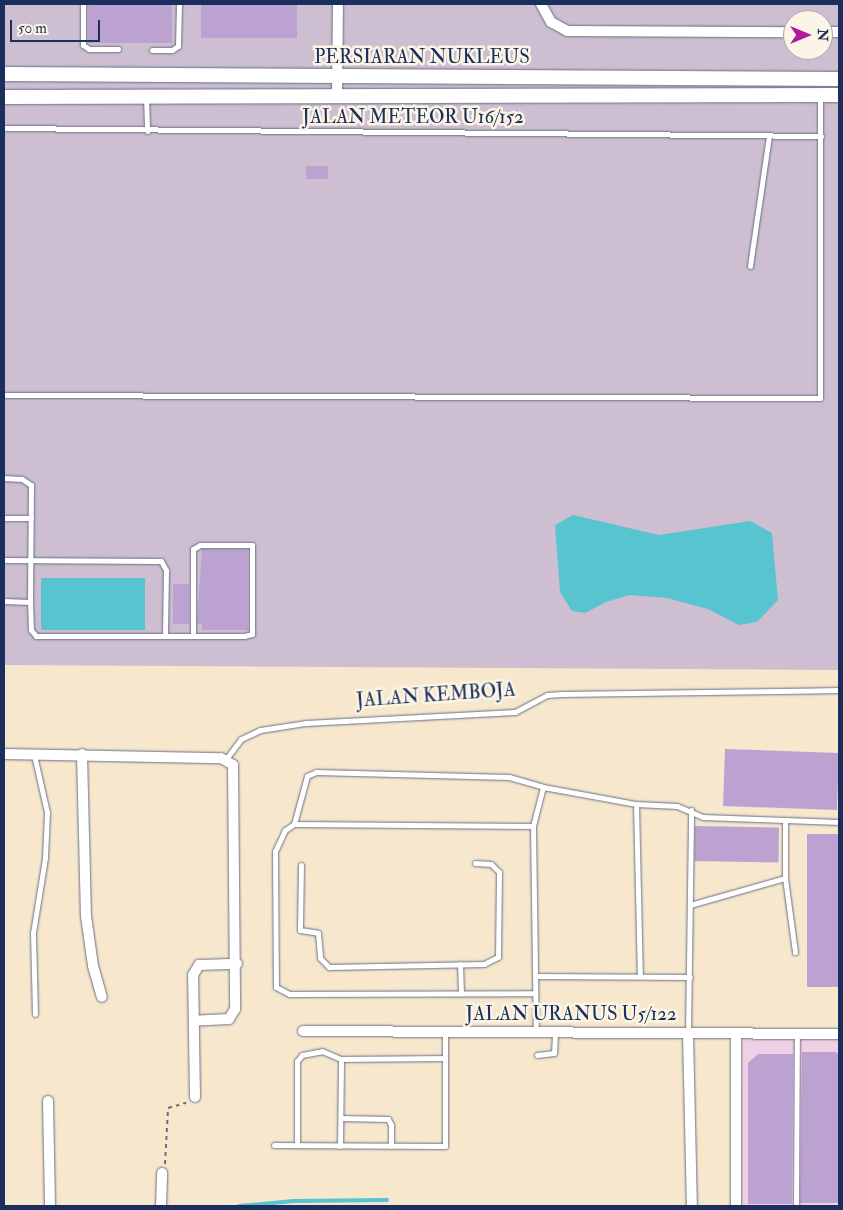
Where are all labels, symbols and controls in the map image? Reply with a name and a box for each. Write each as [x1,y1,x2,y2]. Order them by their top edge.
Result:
scale bar [12,10,102,42]
north arrow [783,10,833,60]
text: 50 m [18,19,47,38]
text: N [814,29,831,41]
street label: PERSIARAN NUKLEUS [314,47,530,69]
street label: JALAN METEOR U16/152 [302,107,524,129]
street label: JALAN KEMBOJA [356,679,516,713]
street label: JALAN URANUS U5/122 [465,1004,677,1026]

